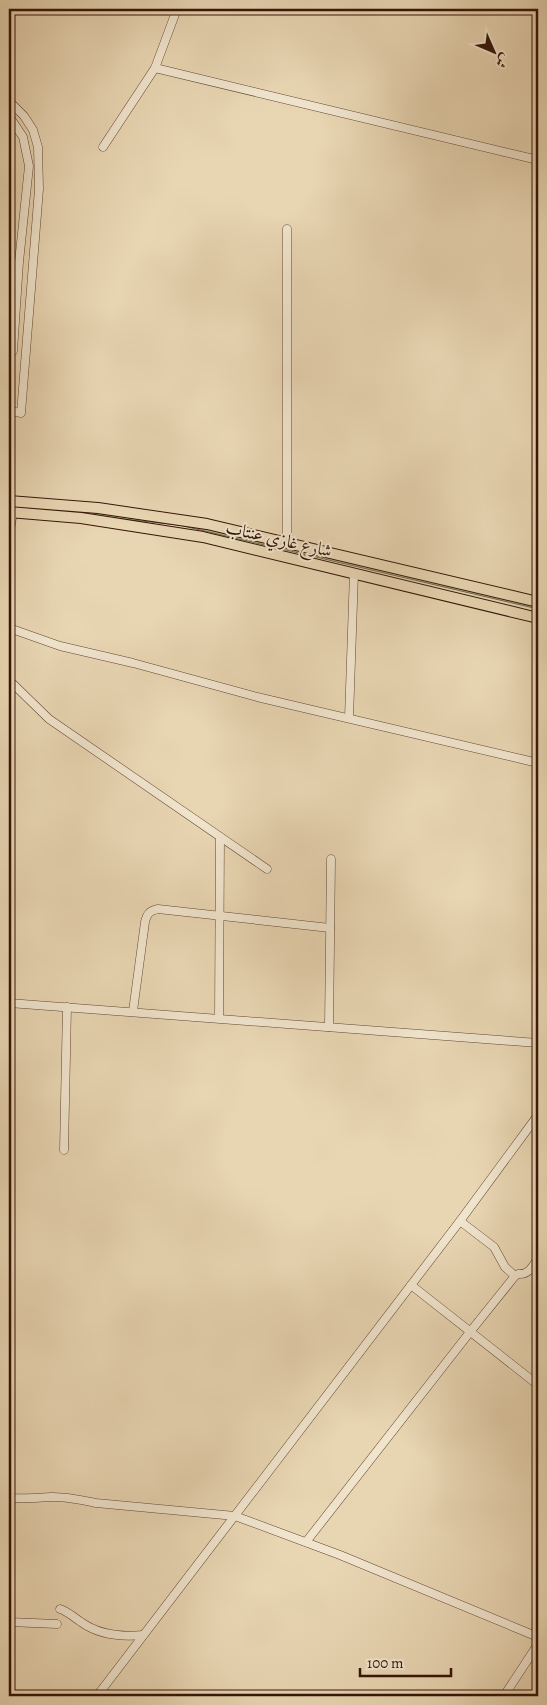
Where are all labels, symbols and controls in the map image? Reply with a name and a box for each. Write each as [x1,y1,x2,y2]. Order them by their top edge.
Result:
north arrow [470,28,520,78]
text: ش [491,49,514,73]
street label: شارع غازي عنتاب [223,515,335,566]
scale bar [360,1645,451,1677]
text: 100 m [367,1653,404,1673]

